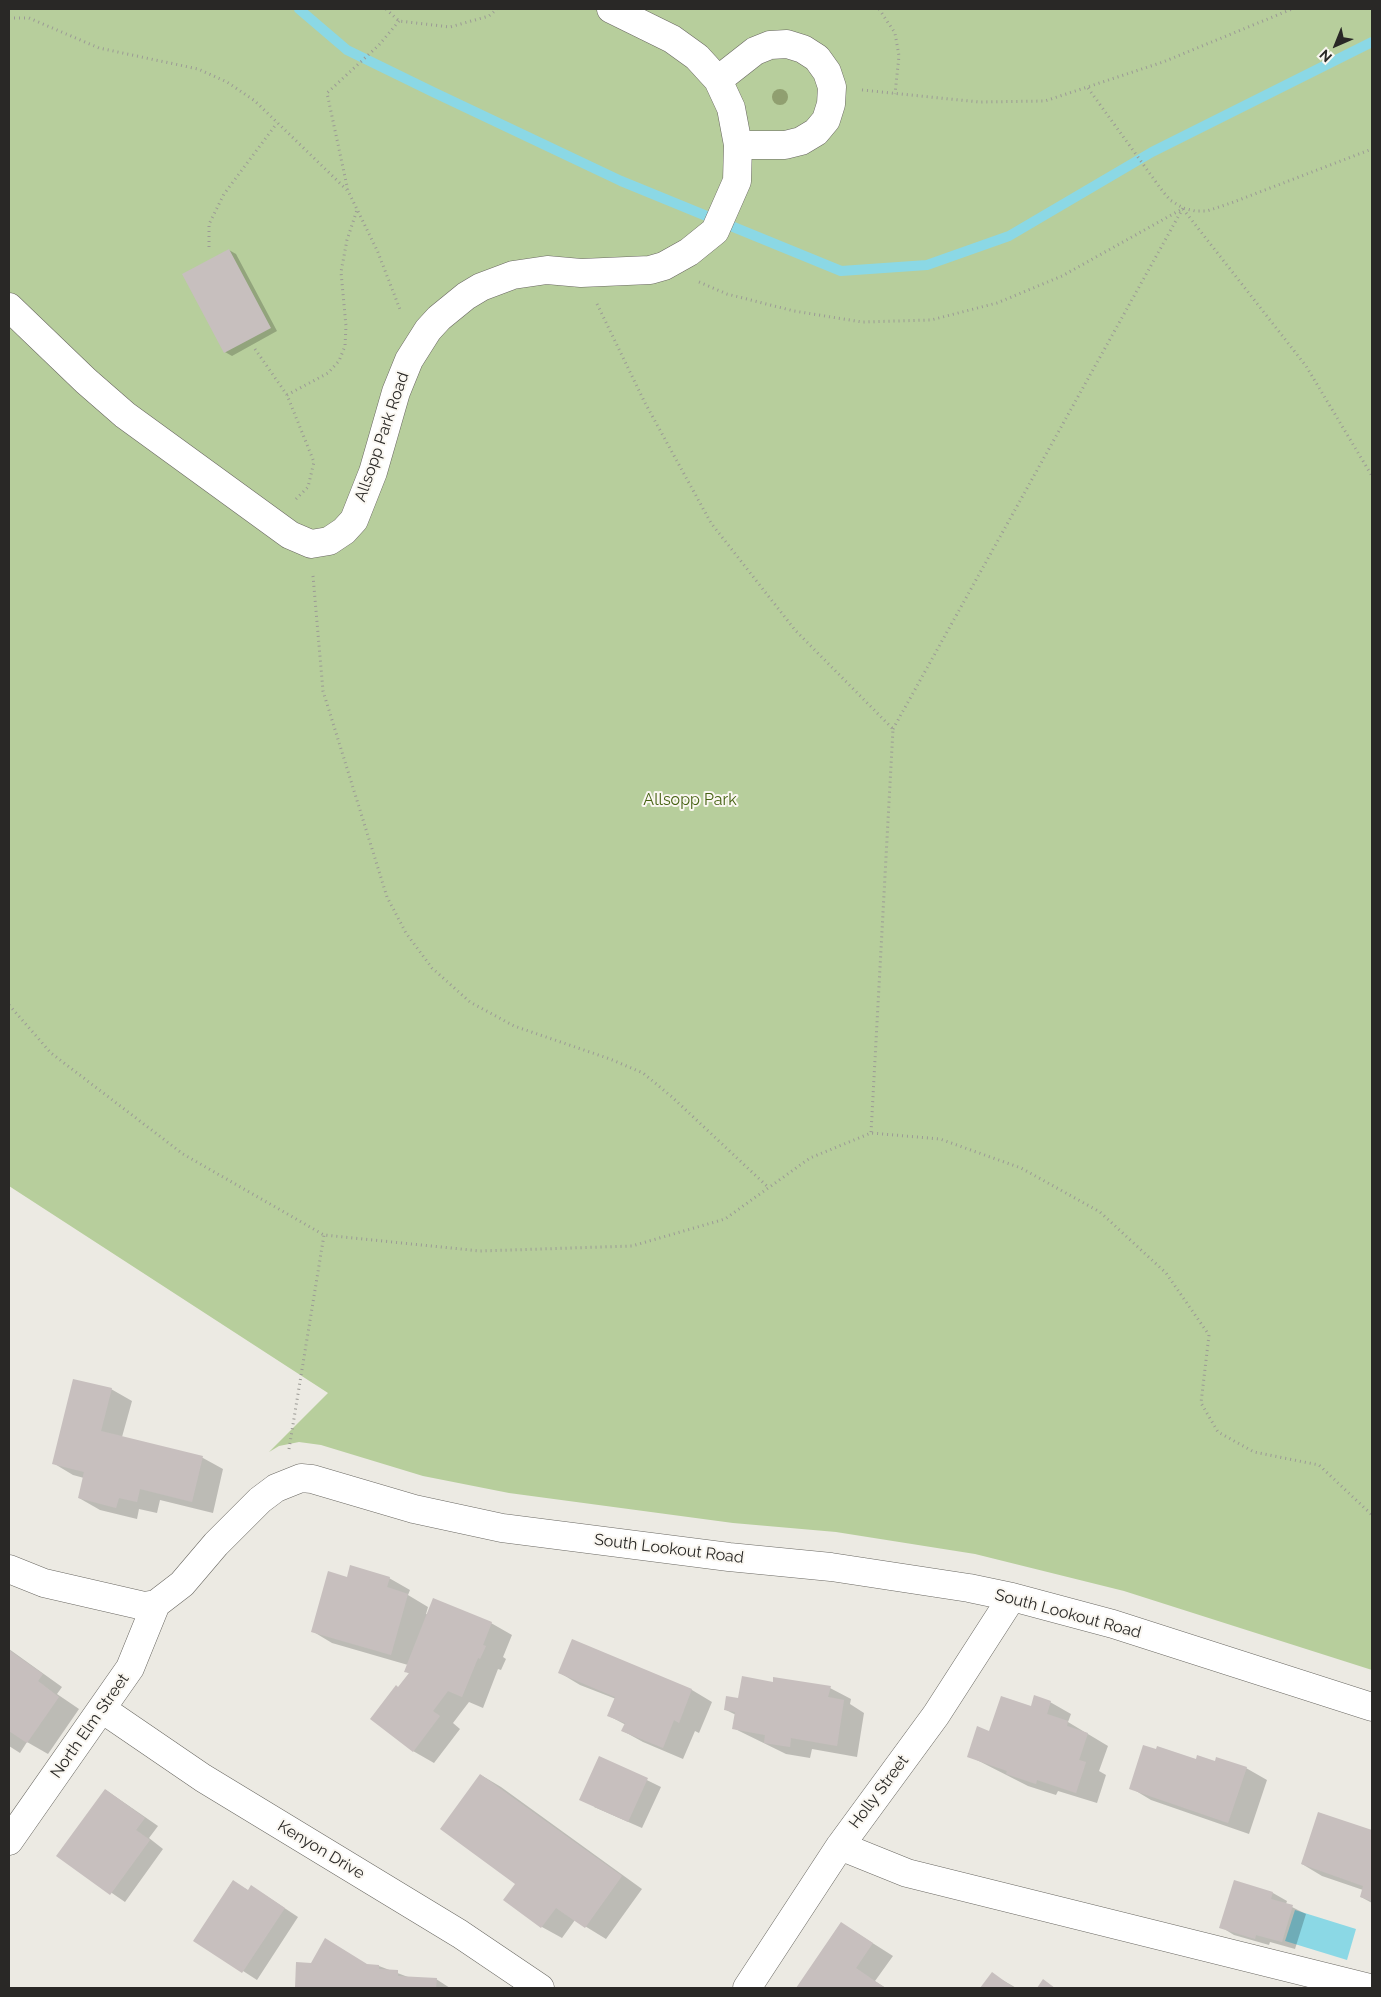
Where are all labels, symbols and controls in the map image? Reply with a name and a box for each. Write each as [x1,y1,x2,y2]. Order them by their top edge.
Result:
north arrow [1311,20,1361,70]
text: N [1316,46,1335,65]
street label: Allsopp Park Road [351,370,413,504]
park label: Allsopp Park [643,790,737,810]
street label: South Lookout Road [593,1530,745,1568]
street label: South Lookout Road [993,1585,1143,1643]
street label: North Elm Street [47,1670,133,1782]
street label: Holly Street [845,1752,913,1832]
street label: Kenyon Drive [274,1817,368,1883]

